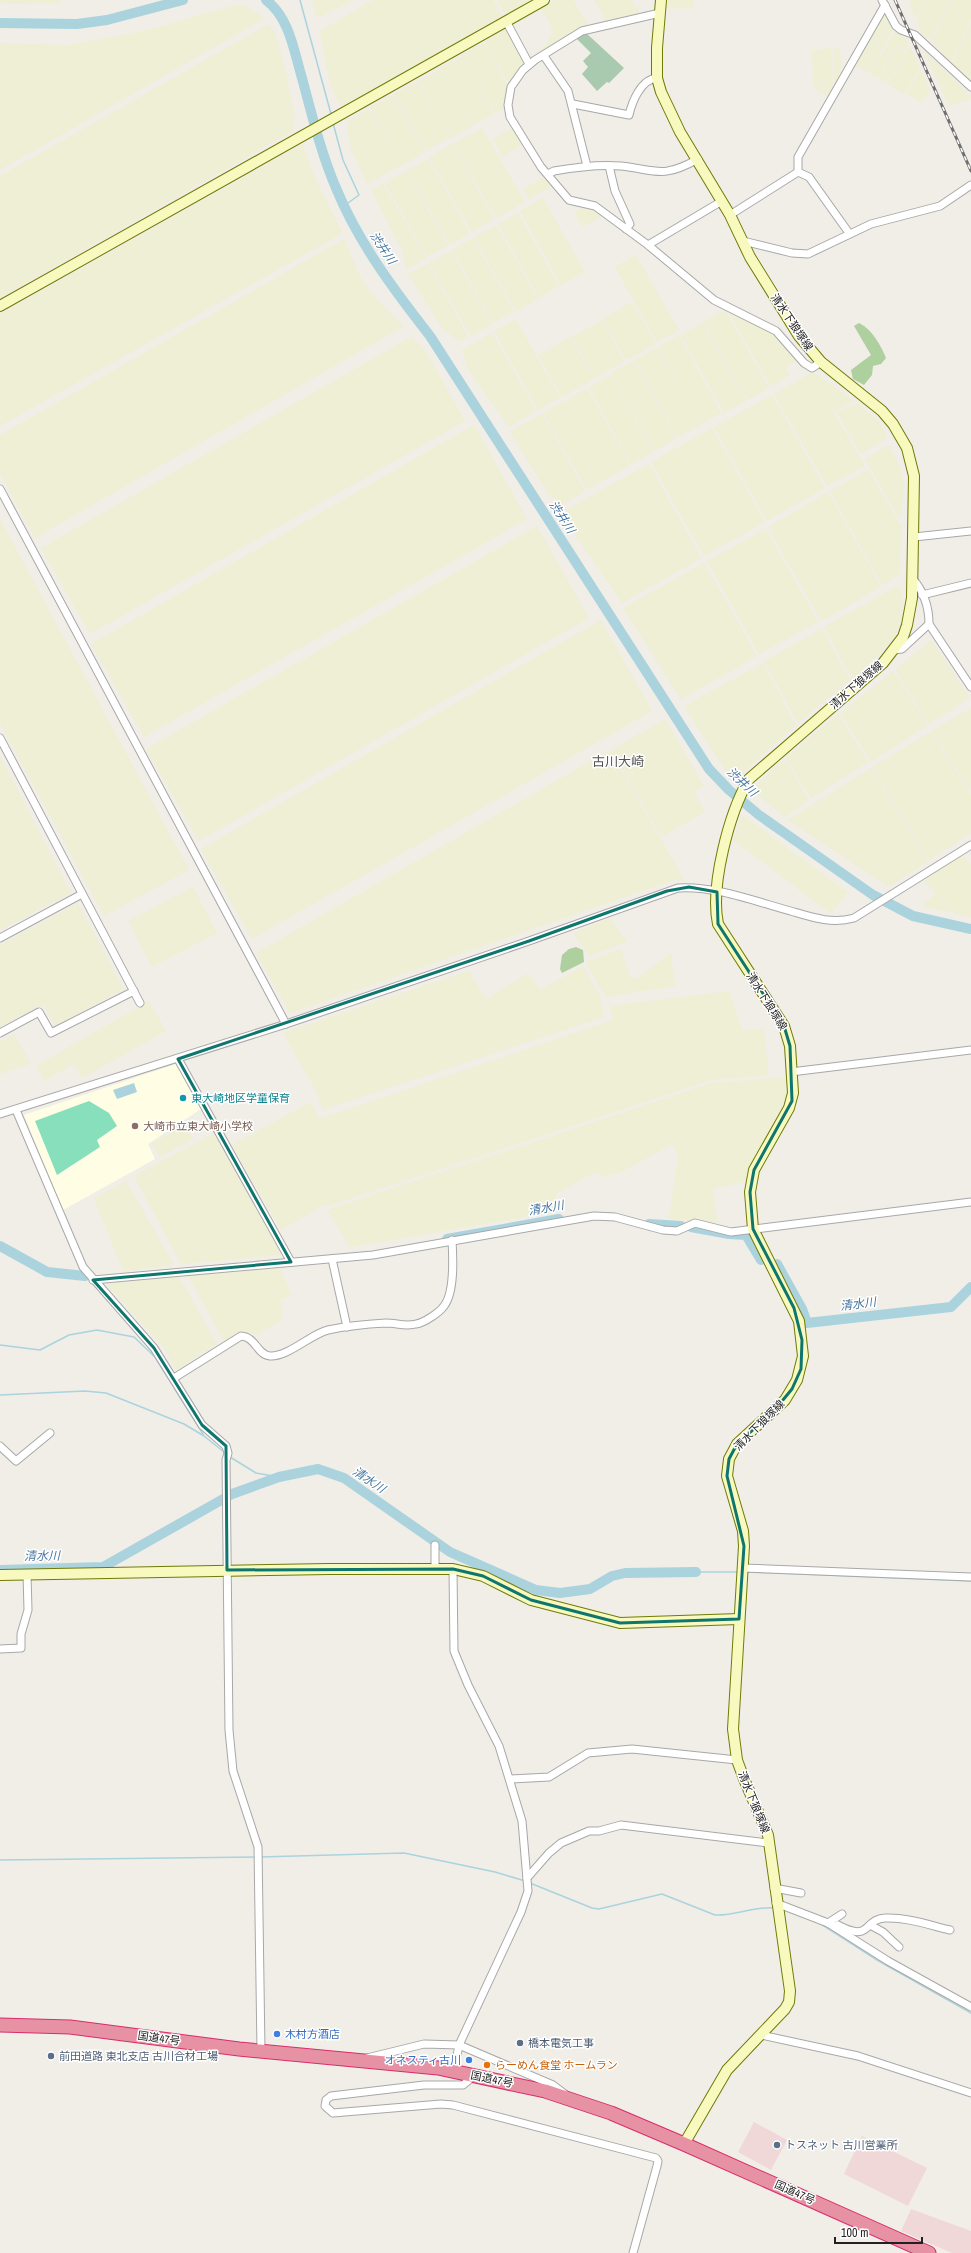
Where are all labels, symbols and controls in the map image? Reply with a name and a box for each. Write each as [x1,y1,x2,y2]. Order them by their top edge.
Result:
water label: 渋井川 [366,229,401,269]
street label: 清水下狼塚線 [768,291,816,353]
water label: 渋井川 [545,498,580,538]
street label: 清水下狼塚線 [827,658,885,712]
district label: 古川大崎 [592,753,644,770]
water label: 渋井川 [723,764,762,801]
street label: 清水下狼塚線 [744,969,790,1033]
place label: 東大崎地区学童保育 [191,1091,290,1105]
marker: 東大崎地区学童保育 [178,1093,188,1103]
place label: 大崎市立東大崎小学校 [143,1119,253,1133]
marker: 大崎市立東大崎小学校 [130,1121,140,1131]
water label: 清水川 [527,1197,567,1219]
water label: 清水川 [839,1294,879,1314]
street label: 清水下狼塚線 [731,1397,787,1453]
water label: 清水川 [350,1463,390,1498]
water label: 清水川 [24,1548,62,1564]
street label: 清水下狼塚線 [735,1769,773,1835]
place label: 木村方酒店 [285,2027,340,2041]
street label: 国道47号 [137,2028,181,2048]
marker: 木村方酒店 [272,2029,282,2039]
place label: 橋本電気工事 [528,2036,594,2050]
marker: 橋本電気工事 [515,2038,525,2048]
place label: 前田道路 東北支店 古川合材工場 [59,2049,218,2063]
marker: 前田道路 東北支店 古川合材工場 [46,2051,56,2061]
place label: オネスティ古川 [385,2053,461,2067]
marker: オネスティ古川 [464,2055,474,2065]
place label: らーめん食堂 ホームラン [495,2058,618,2072]
marker: らーめん食堂 ホームラン [482,2060,492,2070]
street label: 国道47号 [469,2068,515,2090]
place label: トスネット 古川営業所 [785,2138,899,2152]
marker: トスネット 古川営業所 [772,2140,782,2150]
street label: 国道47号 [772,2177,818,2207]
scale bar [835,2219,922,2245]
text: 100 m [841,2225,868,2241]

